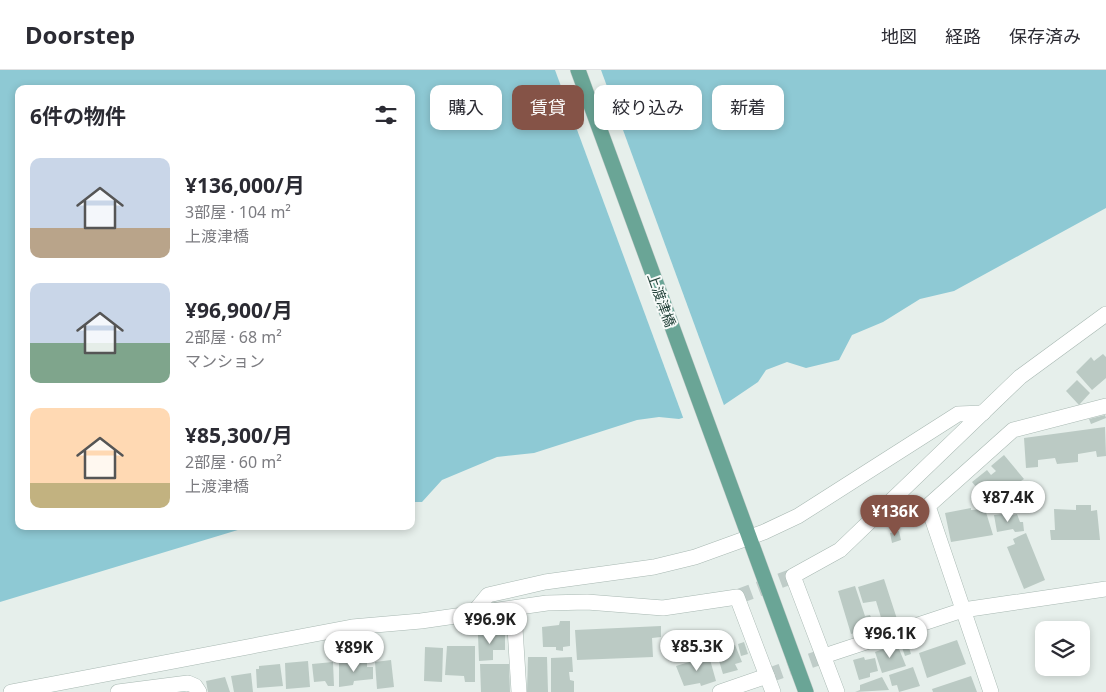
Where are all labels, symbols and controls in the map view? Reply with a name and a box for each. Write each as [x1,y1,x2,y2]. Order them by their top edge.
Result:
text: Doorstep [25,18,135,51]
text: 地図 [881,24,917,48]
text: 経路 [945,24,981,48]
text: 保存済み [1009,24,1081,48]
chip: 購入 [430,85,502,130]
chip: 賃貸 [512,85,584,130]
chip: 絞り込み [594,85,702,130]
chip: 新着 [712,85,784,130]
icon: filters [372,101,400,129]
text: 6件の物件 [30,102,126,130]
text: ¥136,000/月 [185,171,305,199]
icon: home [70,178,130,238]
text: 3部屋 · 104 m² [185,201,291,223]
text: 上渡津橋 [185,225,249,247]
street label: 上渡津橋 [643,270,681,330]
text: ¥96,900/月 [185,296,293,324]
icon: home [70,303,130,363]
text: 2部屋 · 68 m² [185,326,282,348]
text: マンション [185,350,265,372]
text: ¥85,300/月 [185,421,293,449]
icon: home [70,428,130,488]
text: 2部屋 · 60 m² [185,451,282,473]
text: 上渡津橋 [185,475,249,497]
pin: ¥87.4K [967,480,1049,523]
text: ¥87.4K [982,486,1034,508]
pin: ¥136K [860,494,930,537]
text: ¥136K [871,500,919,522]
pin: ¥96.9K [449,602,531,645]
text: ¥96.9K [464,608,516,630]
pin: ¥96.1K [849,616,931,659]
map controls [1035,621,1090,676]
button: layers [1035,621,1090,676]
text: ¥96.1K [864,622,916,644]
pin: ¥89K [324,630,384,673]
pin: ¥85.3K [656,630,738,672]
text: ¥85.3K [671,635,723,657]
text: ¥89K [335,636,373,658]

